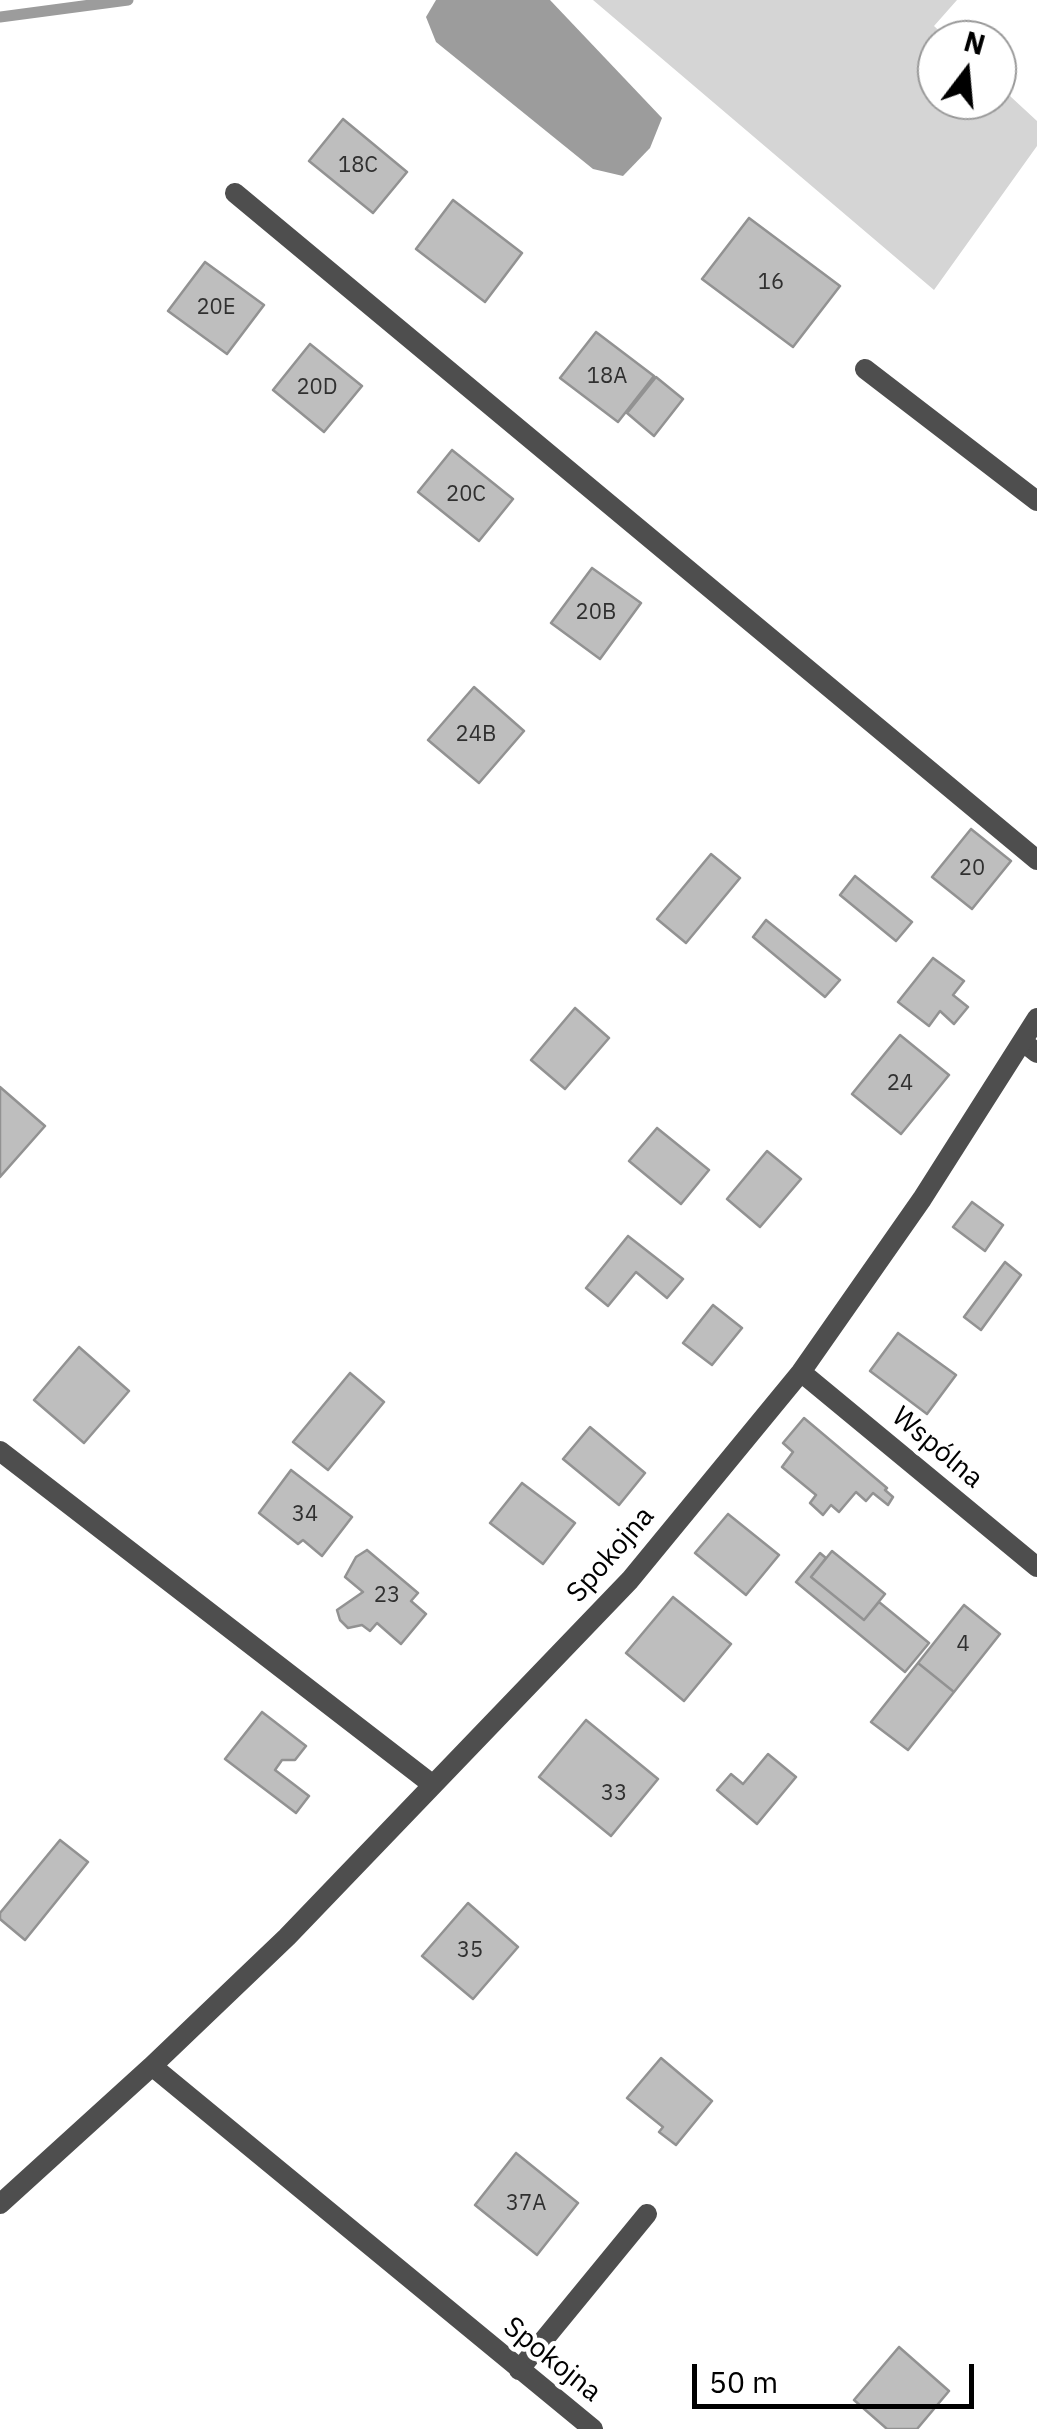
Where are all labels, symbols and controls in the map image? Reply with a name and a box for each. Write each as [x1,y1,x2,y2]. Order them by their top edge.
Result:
north arrow [917,20,1017,120]
text: N [960,22,990,63]
house number: 18C [338,153,378,179]
house number: 16 [758,270,784,296]
house number: 20E [196,295,236,321]
house number: 18A [587,364,627,390]
house number: 20D [296,375,338,401]
house number: 20C [446,482,486,508]
house number: 20B [576,600,616,626]
house number: 24B [456,722,496,748]
house number: 20 [959,856,985,882]
house number: 24 [887,1071,913,1097]
street label: Wspólna [885,1400,989,1496]
street label: Spokojna [560,1500,662,1610]
house number: 34 [292,1502,318,1528]
house number: 23 [374,1583,400,1609]
house number: 4 [956,1632,970,1658]
house number: 33 [601,1781,627,1807]
house number: 35 [457,1938,483,1964]
house number: 37A [506,2191,546,2217]
street label: Spokojna [496,2310,608,2410]
scale bar [697,2344,980,2406]
text: 50 m [709,2362,778,2401]

